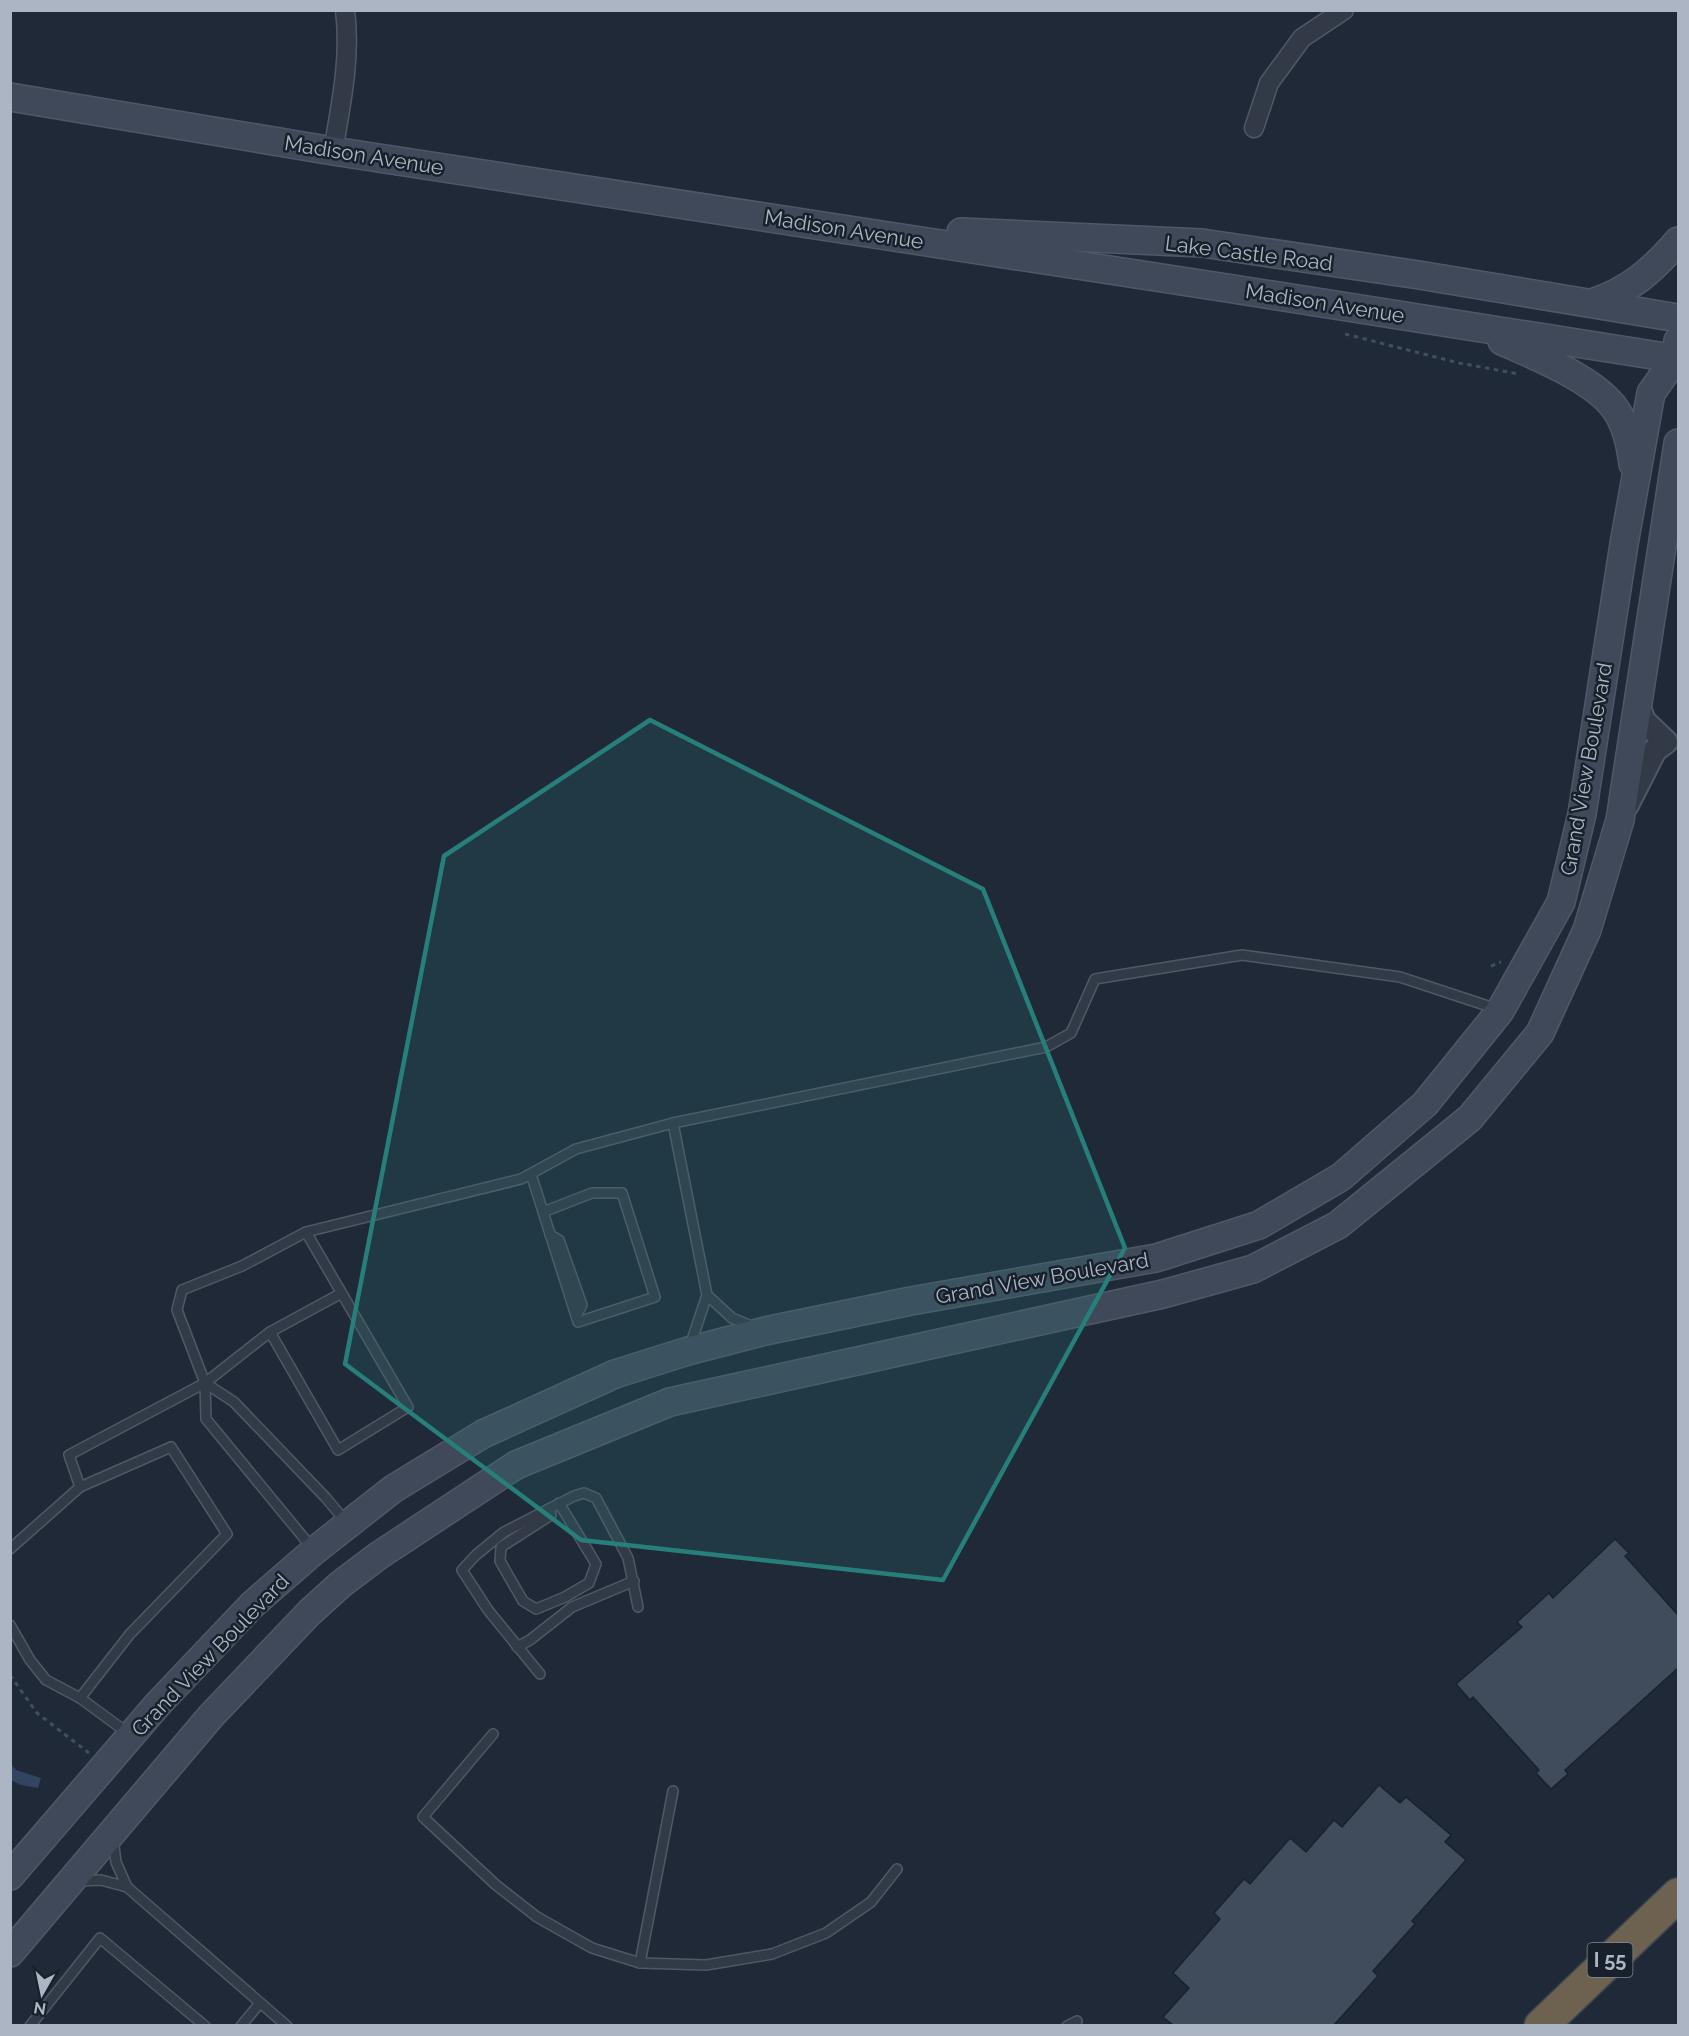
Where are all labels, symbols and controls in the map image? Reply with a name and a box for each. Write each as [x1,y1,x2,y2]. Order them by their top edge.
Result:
street label: Madison Avenue [283,130,445,180]
street label: Madison Avenue [763,204,925,254]
street label: Lake Castle Road [1164,230,1334,276]
street label: Madison Avenue [1244,278,1406,328]
street label: Grand View Boulevard [1555,661,1617,877]
street label: Grand View Boulevard [934,1247,1150,1309]
street label: Grand View Boulevard [126,1569,294,1741]
road number: I 55 [1588,1943,1632,1977]
north arrow [12,1964,72,2024]
text: N [32,1998,47,2019]

